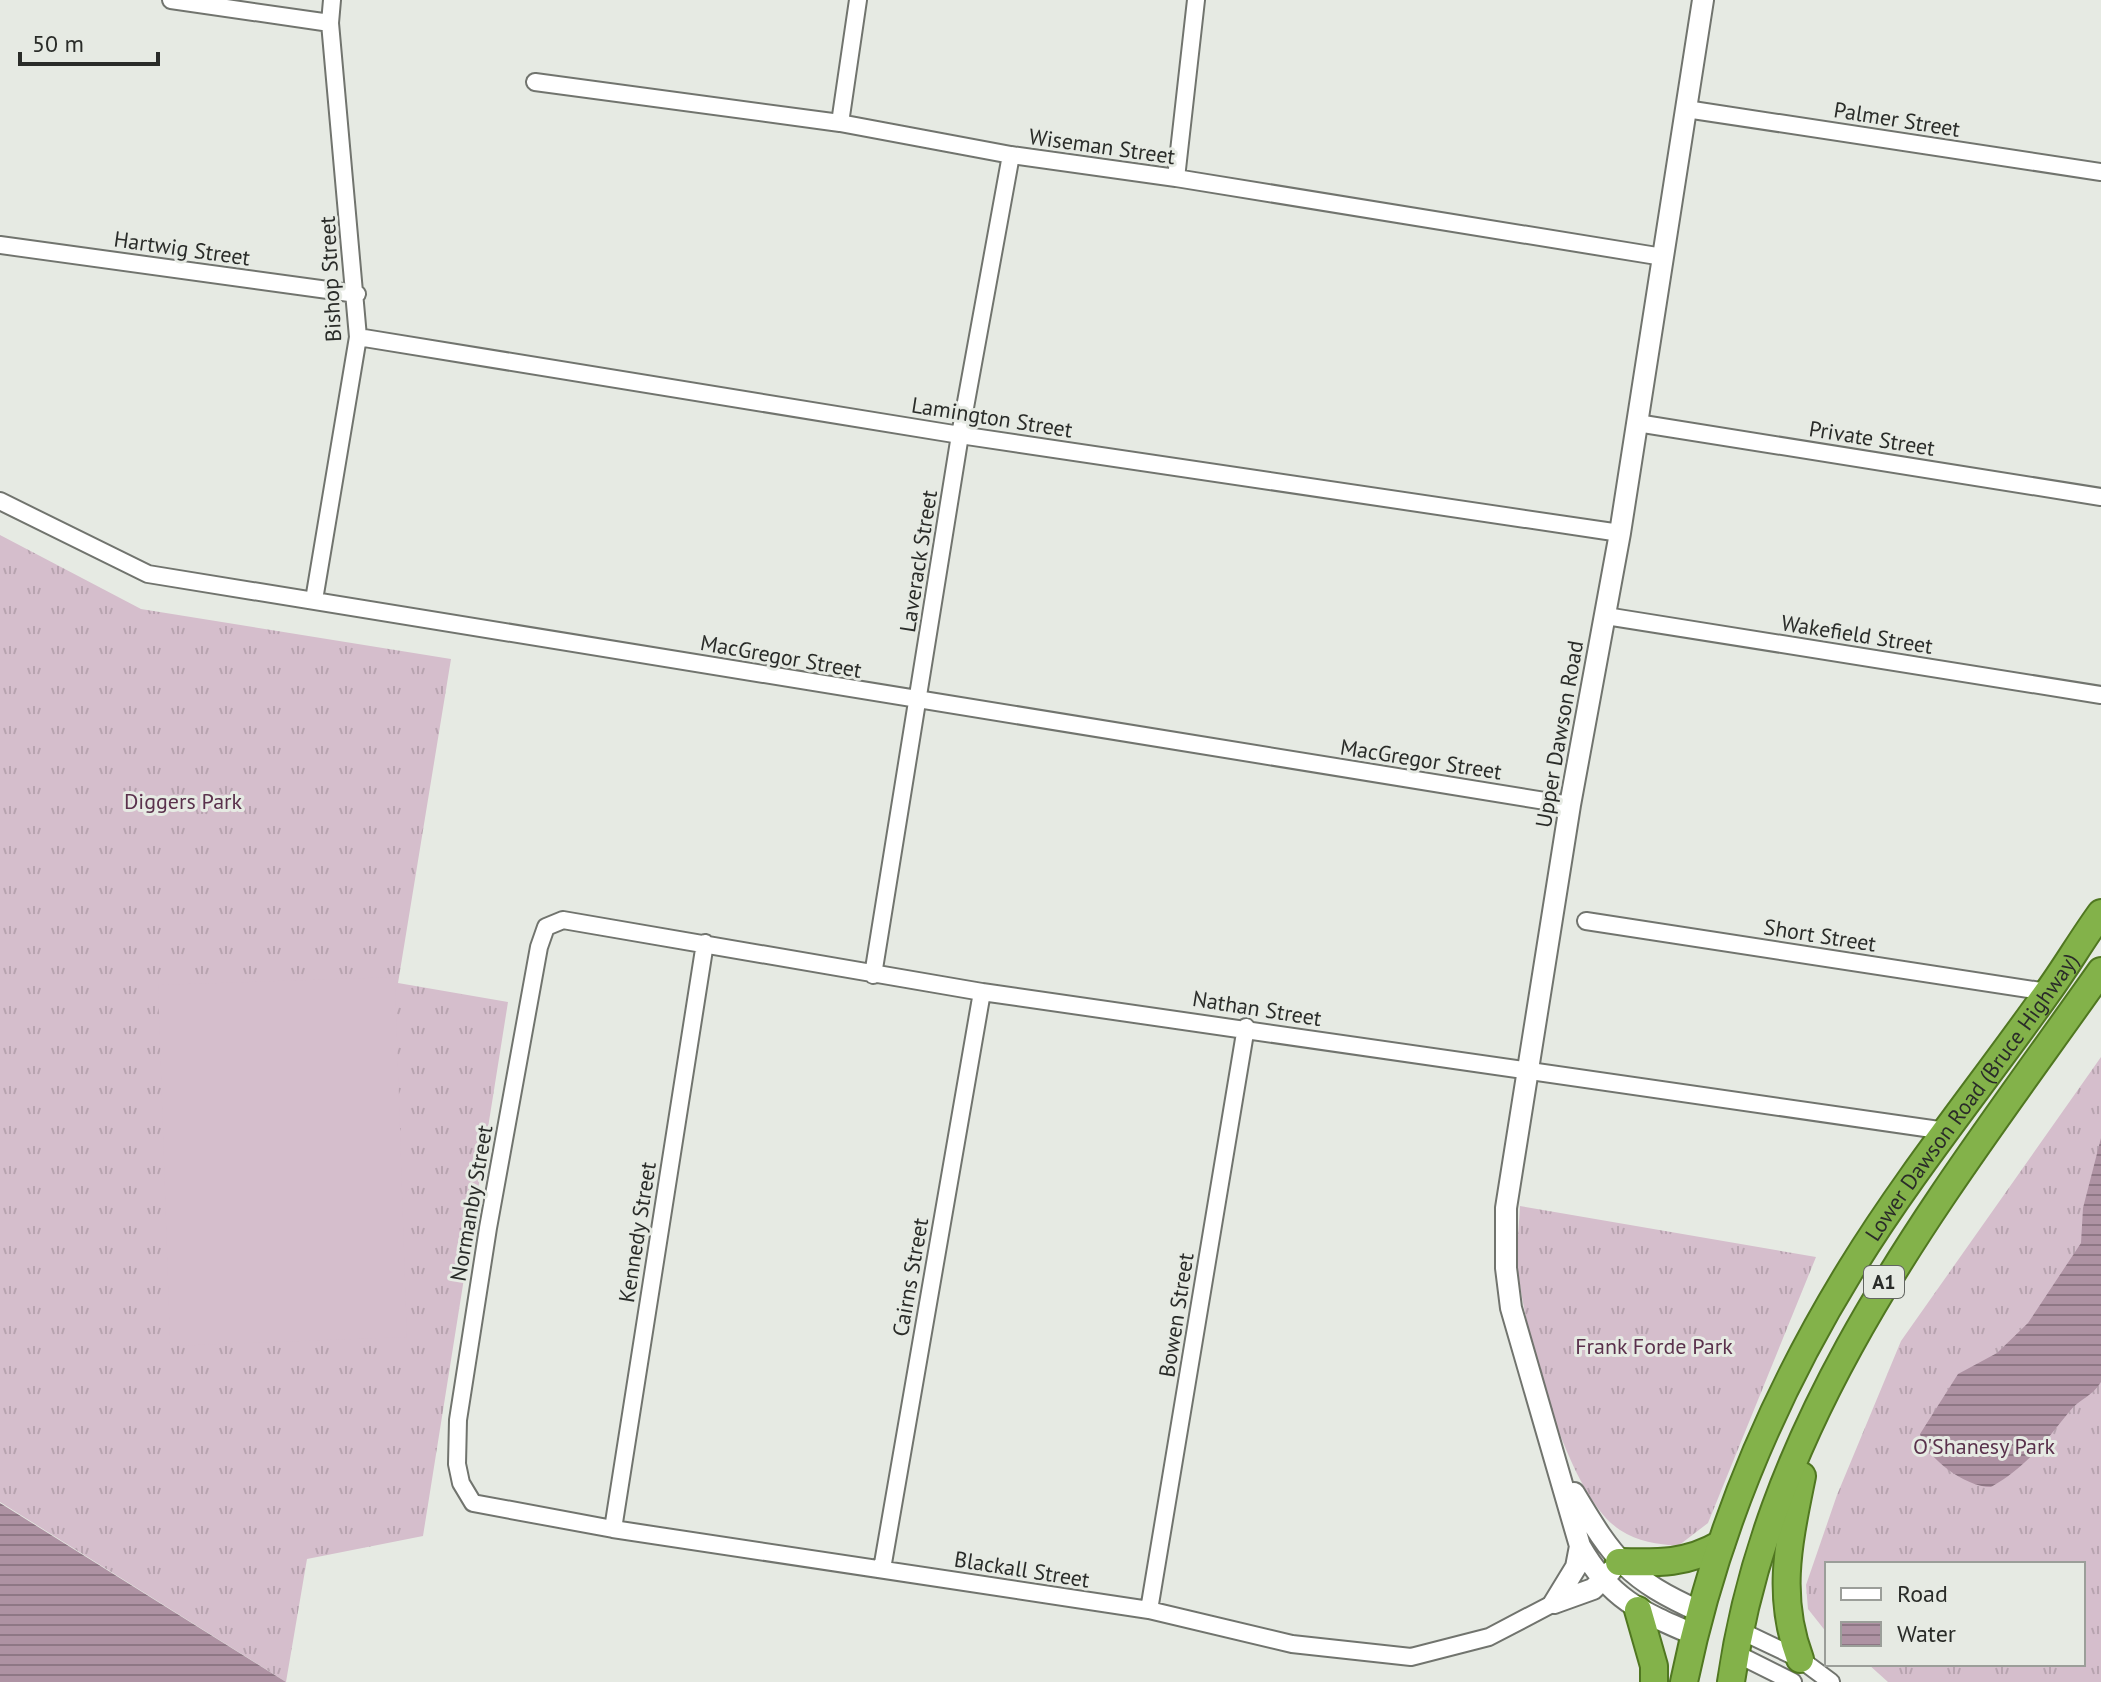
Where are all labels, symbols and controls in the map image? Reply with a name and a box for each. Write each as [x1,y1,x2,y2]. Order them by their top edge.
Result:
scale bar [20,16,158,66]
text: 50 m [32,28,84,59]
street label: Palmer Street [1832,95,1963,143]
street label: Wiseman Street [1027,122,1177,170]
street label: Bishop Street [313,215,347,343]
street label: Hartwig Street [112,225,252,271]
street label: Lamington Street [910,390,1075,444]
street label: Private Street [1807,414,1937,462]
street label: Laverack Street [893,487,943,634]
street label: Wakefield Street [1779,608,1935,660]
street label: MacGregor Street [698,628,864,684]
street label: Upper Dawson Road [1529,638,1589,830]
street label: MacGregor Street [1338,732,1504,786]
park label: Diggers Park [124,787,243,815]
street label: Short Street [1762,912,1879,958]
street label: Lower Dawson Road (Bruce Highway) [1859,948,2084,1246]
street label: Nathan Street [1191,984,1324,1032]
street label: Normanby Street [443,1122,499,1283]
street label: Kennedy Street [612,1159,662,1304]
street label: Cairns Street [886,1215,934,1338]
street label: Bowen Street [1152,1250,1200,1379]
road number: A1 [1864,1266,1904,1298]
park label: Frank Forde Park [1575,1332,1733,1360]
park label: O'Shanesy Park [1913,1432,2055,1460]
street label: Blackall Street [952,1544,1092,1594]
legend [1825,1562,2085,1666]
text: Road [1897,1578,1948,1609]
text: Water [1897,1618,1956,1649]

